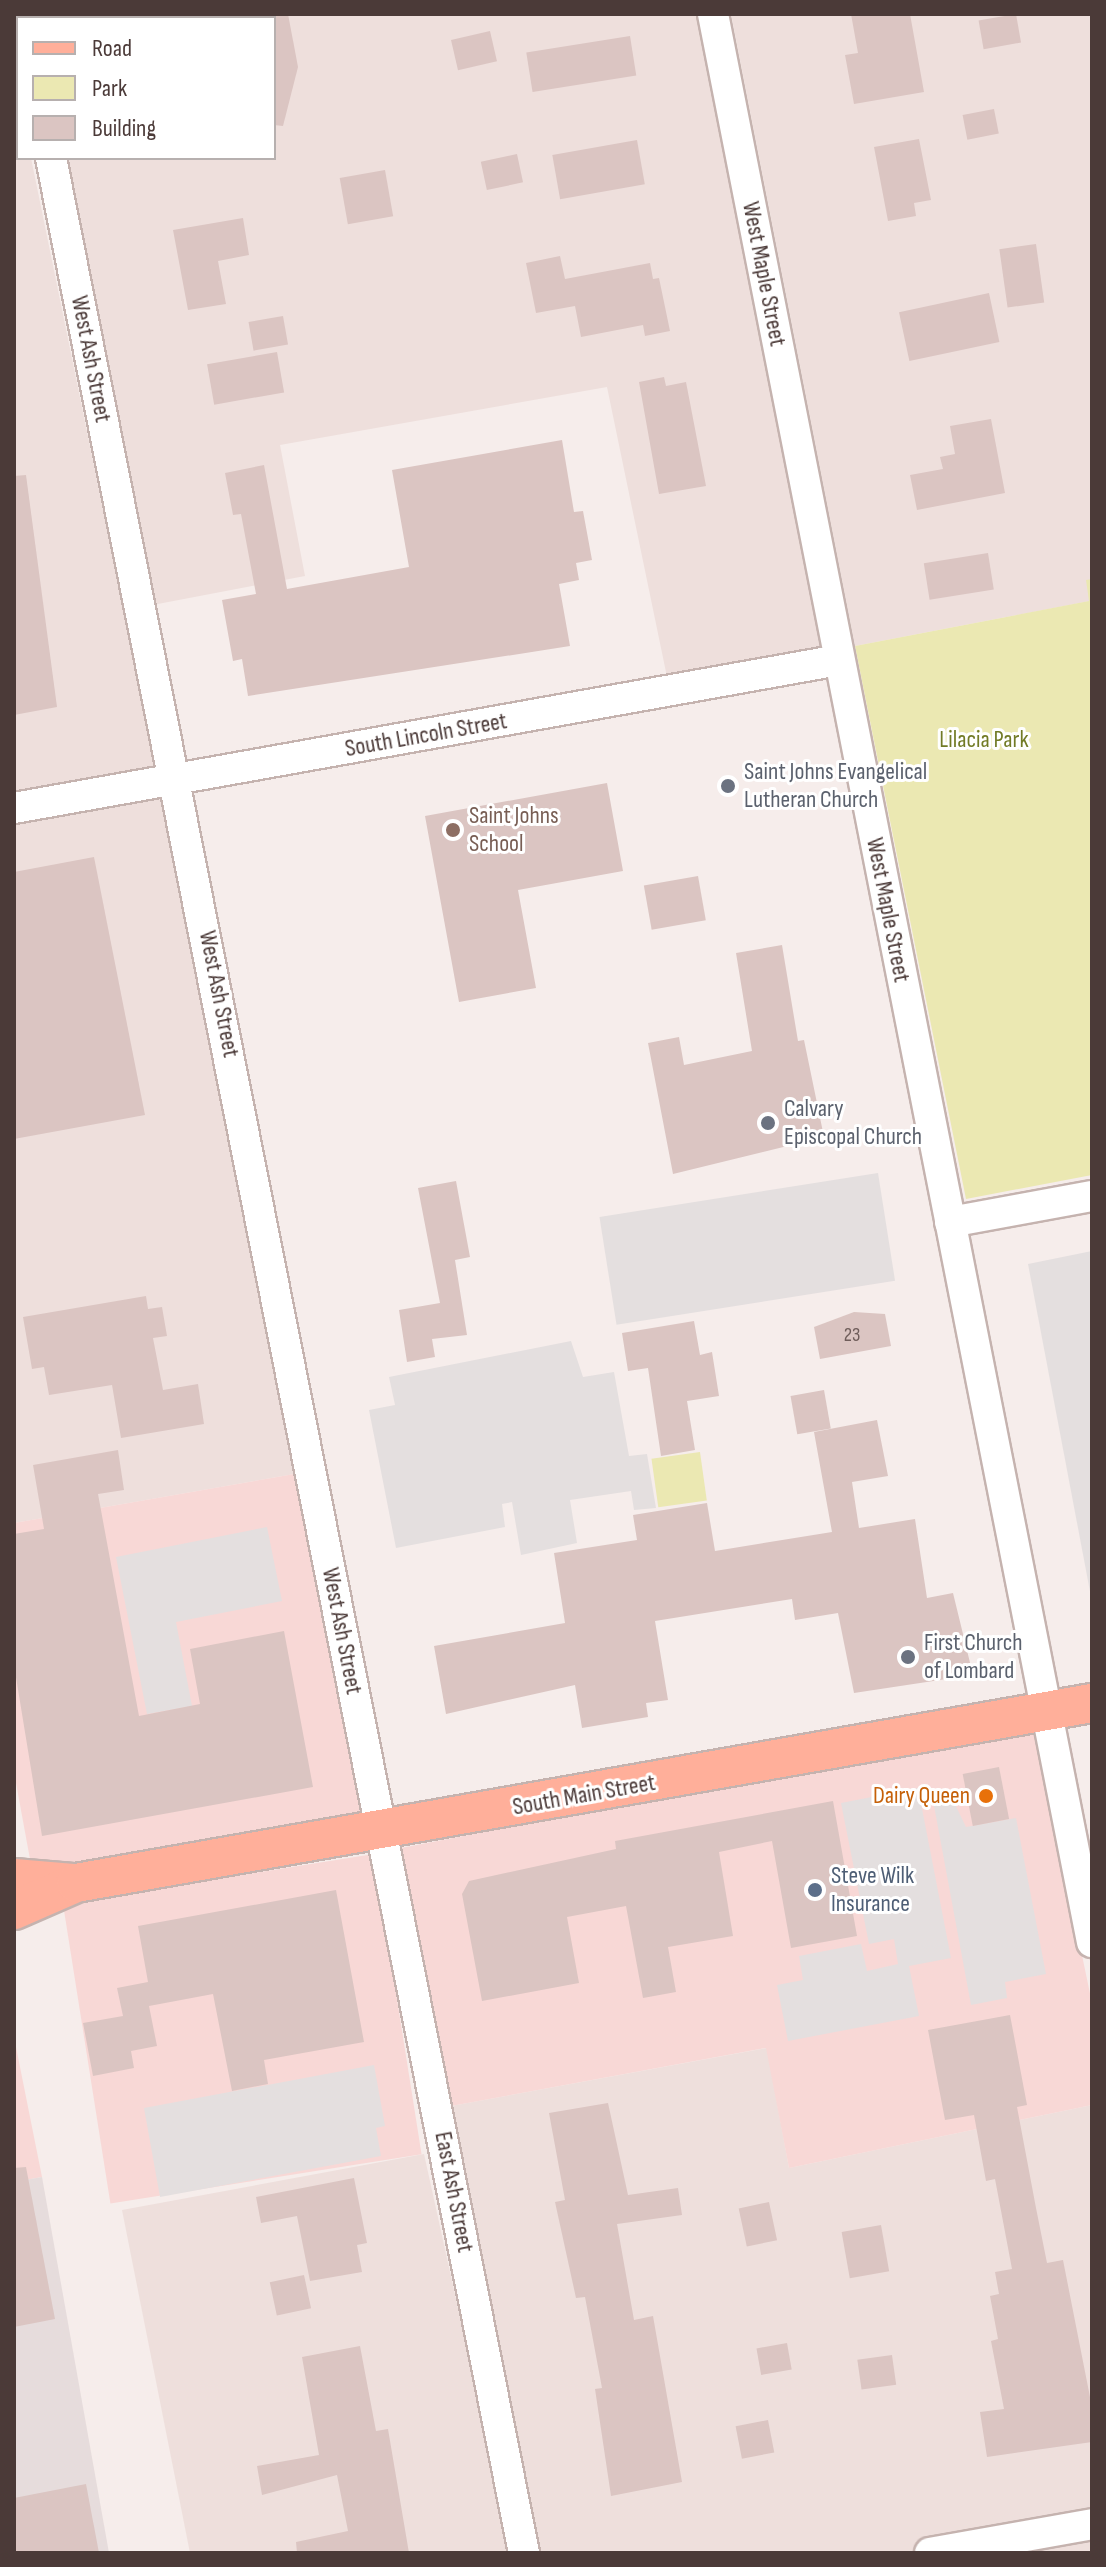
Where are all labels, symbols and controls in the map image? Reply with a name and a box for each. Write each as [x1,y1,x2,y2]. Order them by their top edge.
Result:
legend [16,16,276,160]
text: Road [92,34,132,63]
text: Park [92,74,127,103]
text: Building [92,114,156,143]
street label: West Maple Street [736,199,792,349]
street label: West Ash Street [65,293,117,425]
street label: South Lincoln Street [343,707,509,763]
park label: Lilacia Park [939,726,1029,754]
place label: Saint Johns Evangelical Lutheran Church [744,758,927,814]
marker: Saint Johns Evangelical Lutheran Church [719,777,737,795]
place label: Saint Johns School [469,802,559,858]
marker: Saint Johns School [444,821,462,839]
street label: West Maple Street [860,835,916,985]
street label: West Ash Street [193,928,245,1060]
place label: Calvary Episcopal Church [784,1095,922,1151]
marker: Calvary Episcopal Church [759,1114,777,1132]
house number: 23 [844,1323,860,1347]
street label: West Ash Street [316,1565,368,1697]
place label: First Church of Lombard [924,1629,1023,1685]
marker: First Church of Lombard [899,1648,917,1666]
street label: South Main Street [510,1768,658,1822]
place label: Dairy Queen [873,1782,970,1810]
marker: Dairy Queen [977,1787,995,1805]
place label: Steve Wilk Insurance [831,1862,914,1918]
marker: Steve Wilk Insurance [806,1881,824,1899]
street label: East Ash Street [428,2129,480,2255]

